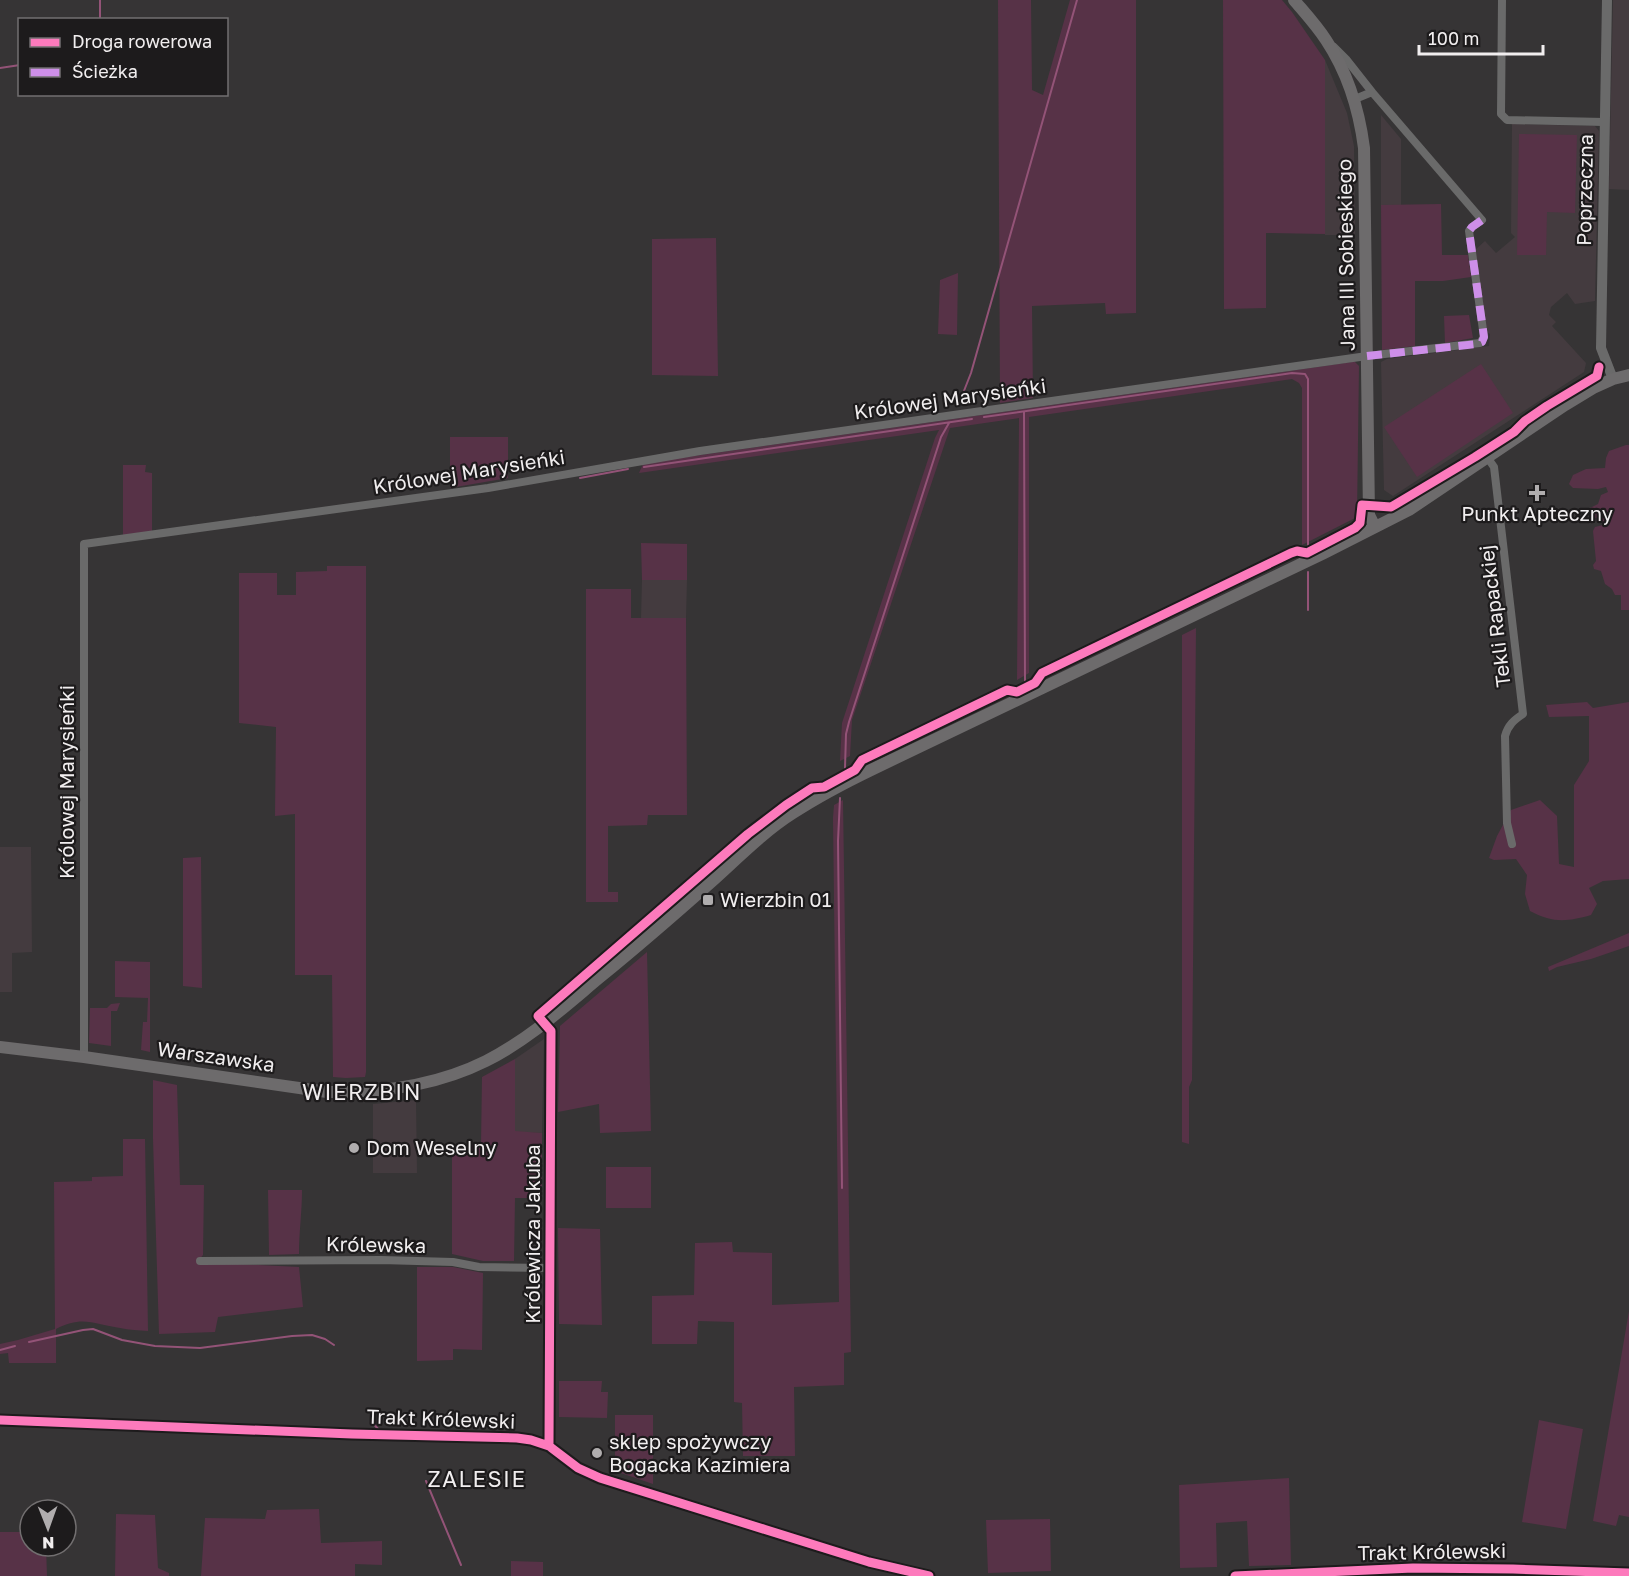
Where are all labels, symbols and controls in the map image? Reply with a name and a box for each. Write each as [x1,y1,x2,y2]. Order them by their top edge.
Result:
legend [18,18,228,96]
scale bar [1419,18,1544,56]
text: 100 m [1428,27,1479,49]
text: Droga rowerowa [72,30,212,52]
text: Ścieżka [72,60,138,82]
street label: Poprzeczna [1571,134,1597,246]
street label: Jana III Sobieskiego [1331,159,1359,351]
street label: Królowej Marysieńki [852,373,1048,423]
street label: Królowej Marysieńki [371,444,567,498]
marker: Punkt Apteczny [1530,486,1544,500]
place label: Punkt Apteczny [1461,501,1613,525]
street label: Tekli Rapackiej [1473,544,1515,689]
street label: Królowej Marysieńki [54,685,78,879]
place label: Wierzbin 01 [720,887,832,911]
marker: Wierzbin 01 [701,893,715,907]
street label: Warszawska [156,1036,277,1076]
district label: WIERZBIN [302,1078,422,1105]
place label: Dom Weselny [366,1135,496,1159]
marker: Dom Weselny [347,1141,361,1155]
street label: Królewicza Jakuba [520,1144,544,1324]
street label: Królewska [326,1231,426,1257]
street label: Trakt Królewski [366,1403,516,1433]
place label: sklep spożywczy Bogacka Kazimiera [609,1429,790,1476]
marker: sklep spożywczy Bogacka Kazimiera [590,1446,604,1460]
district label: ZALESIE [428,1465,526,1492]
north arrow [18,1498,78,1558]
text: N [42,1533,55,1553]
street label: Trakt Królewski [1357,1538,1507,1564]

